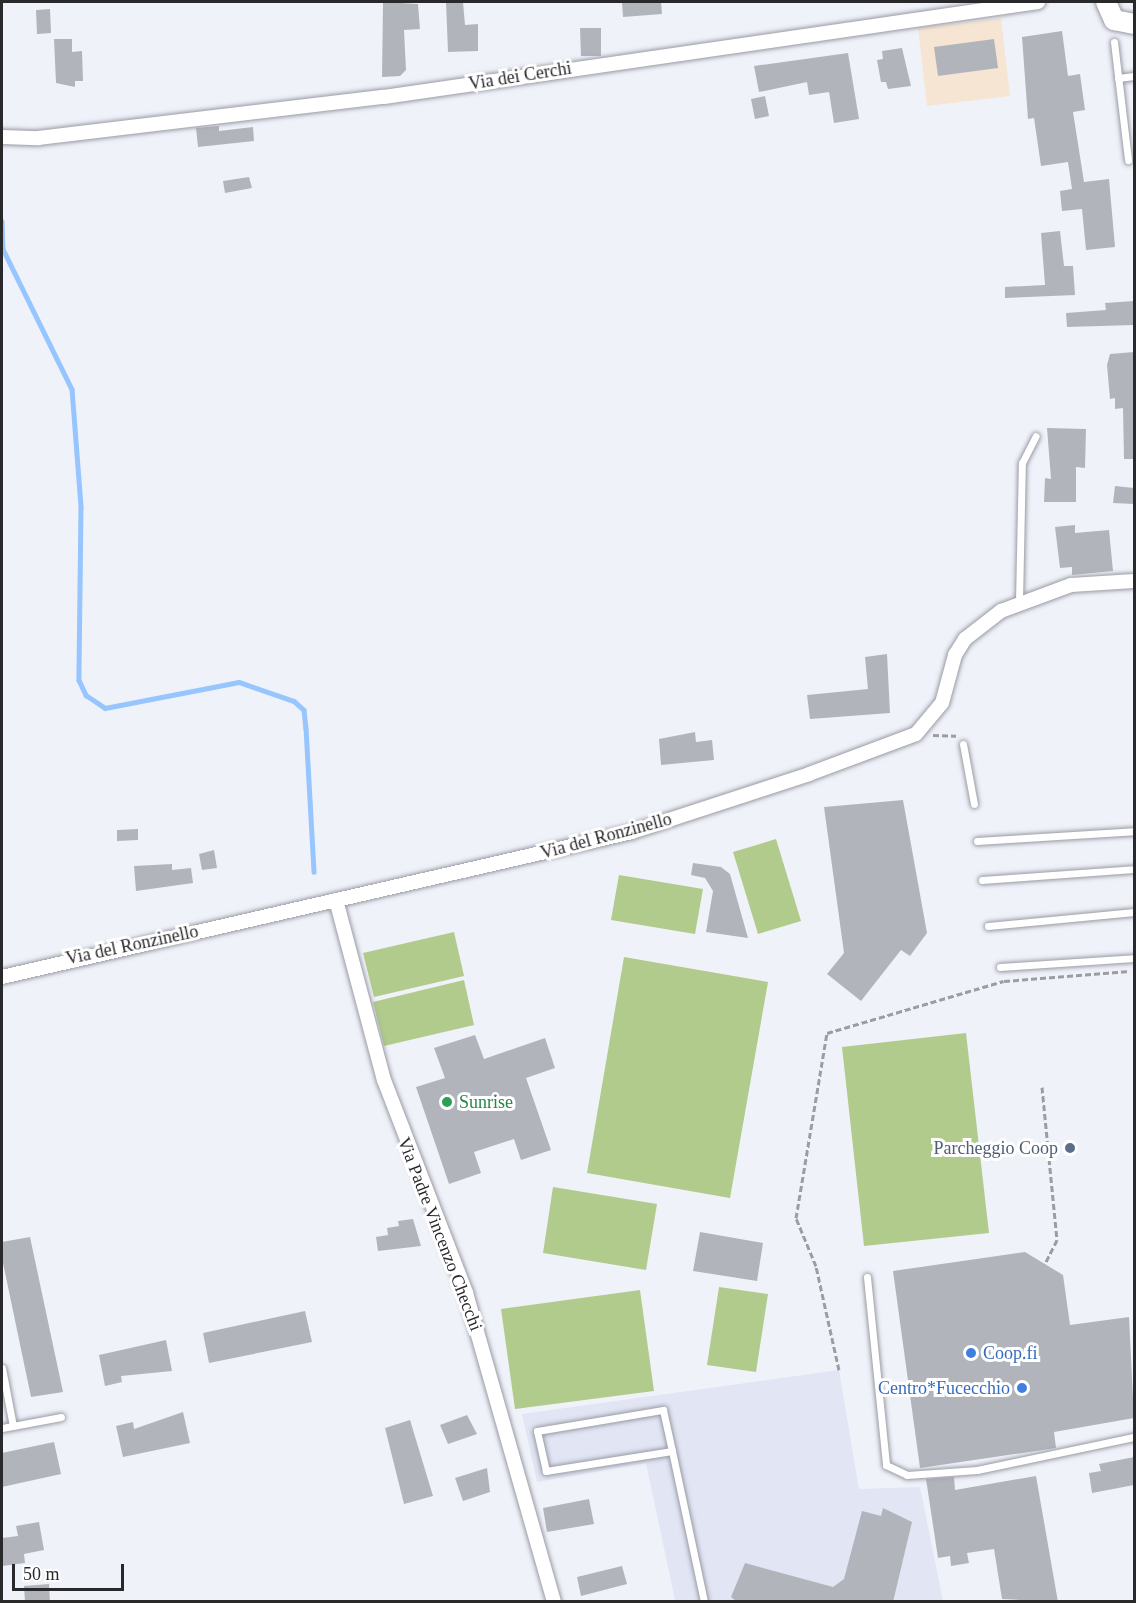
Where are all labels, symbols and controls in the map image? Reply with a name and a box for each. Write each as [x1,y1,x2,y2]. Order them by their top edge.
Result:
street label: Via dei Cerchi [467,57,573,95]
street label: Via del Ronzinello [538,808,674,864]
street label: Via del Ronzinello [64,920,200,970]
place label: Sunrise [459,1091,513,1113]
marker: Sunrise [440,1095,454,1109]
street label: Via Padre Vincenzo Checchi [393,1134,487,1334]
place label: Parcheggio Coop [934,1137,1058,1159]
marker: Parcheggio Coop [1063,1141,1077,1155]
place label: Coop.fi [983,1342,1038,1364]
marker: Coop.fi [964,1346,978,1360]
place label: Centro*Fucecchio [878,1377,1010,1399]
marker: Centro*Fucecchio [1015,1381,1029,1395]
scale bar [15,1552,128,1590]
text: 50 m [23,1564,60,1584]

